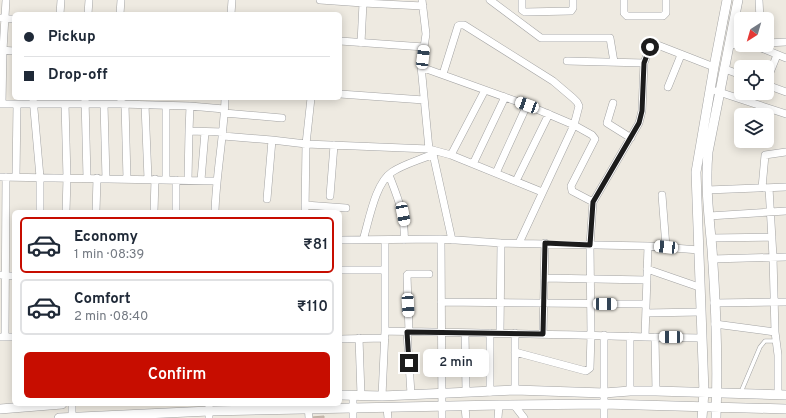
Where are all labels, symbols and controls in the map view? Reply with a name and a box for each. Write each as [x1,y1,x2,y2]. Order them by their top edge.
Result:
north arrow [734,12,774,52]
map controls [734,12,774,148]
text: Pickup [48,28,96,47]
route start [641,38,659,56]
car [416,44,430,70]
button: locate [734,60,774,100]
text: Drop-off [48,66,108,85]
car [514,95,540,115]
button: layers [734,108,774,148]
car [395,201,411,227]
icon: car [26,227,62,263]
text: Economy [74,228,138,247]
text: ₹81 [303,236,328,255]
car [653,240,679,254]
text: 1 min · 08:39 [74,247,144,263]
icon: car [26,289,62,325]
text: Comfort [74,290,131,309]
car [401,293,415,317]
text: ₹110 [297,298,328,317]
car [593,298,617,310]
text: 2 min · 08:40 [74,309,148,325]
car [659,331,683,343]
callout: 2 min [423,349,489,377]
button: Confirm [24,352,330,398]
route end [400,354,418,372]
text: 2 min [439,355,473,371]

